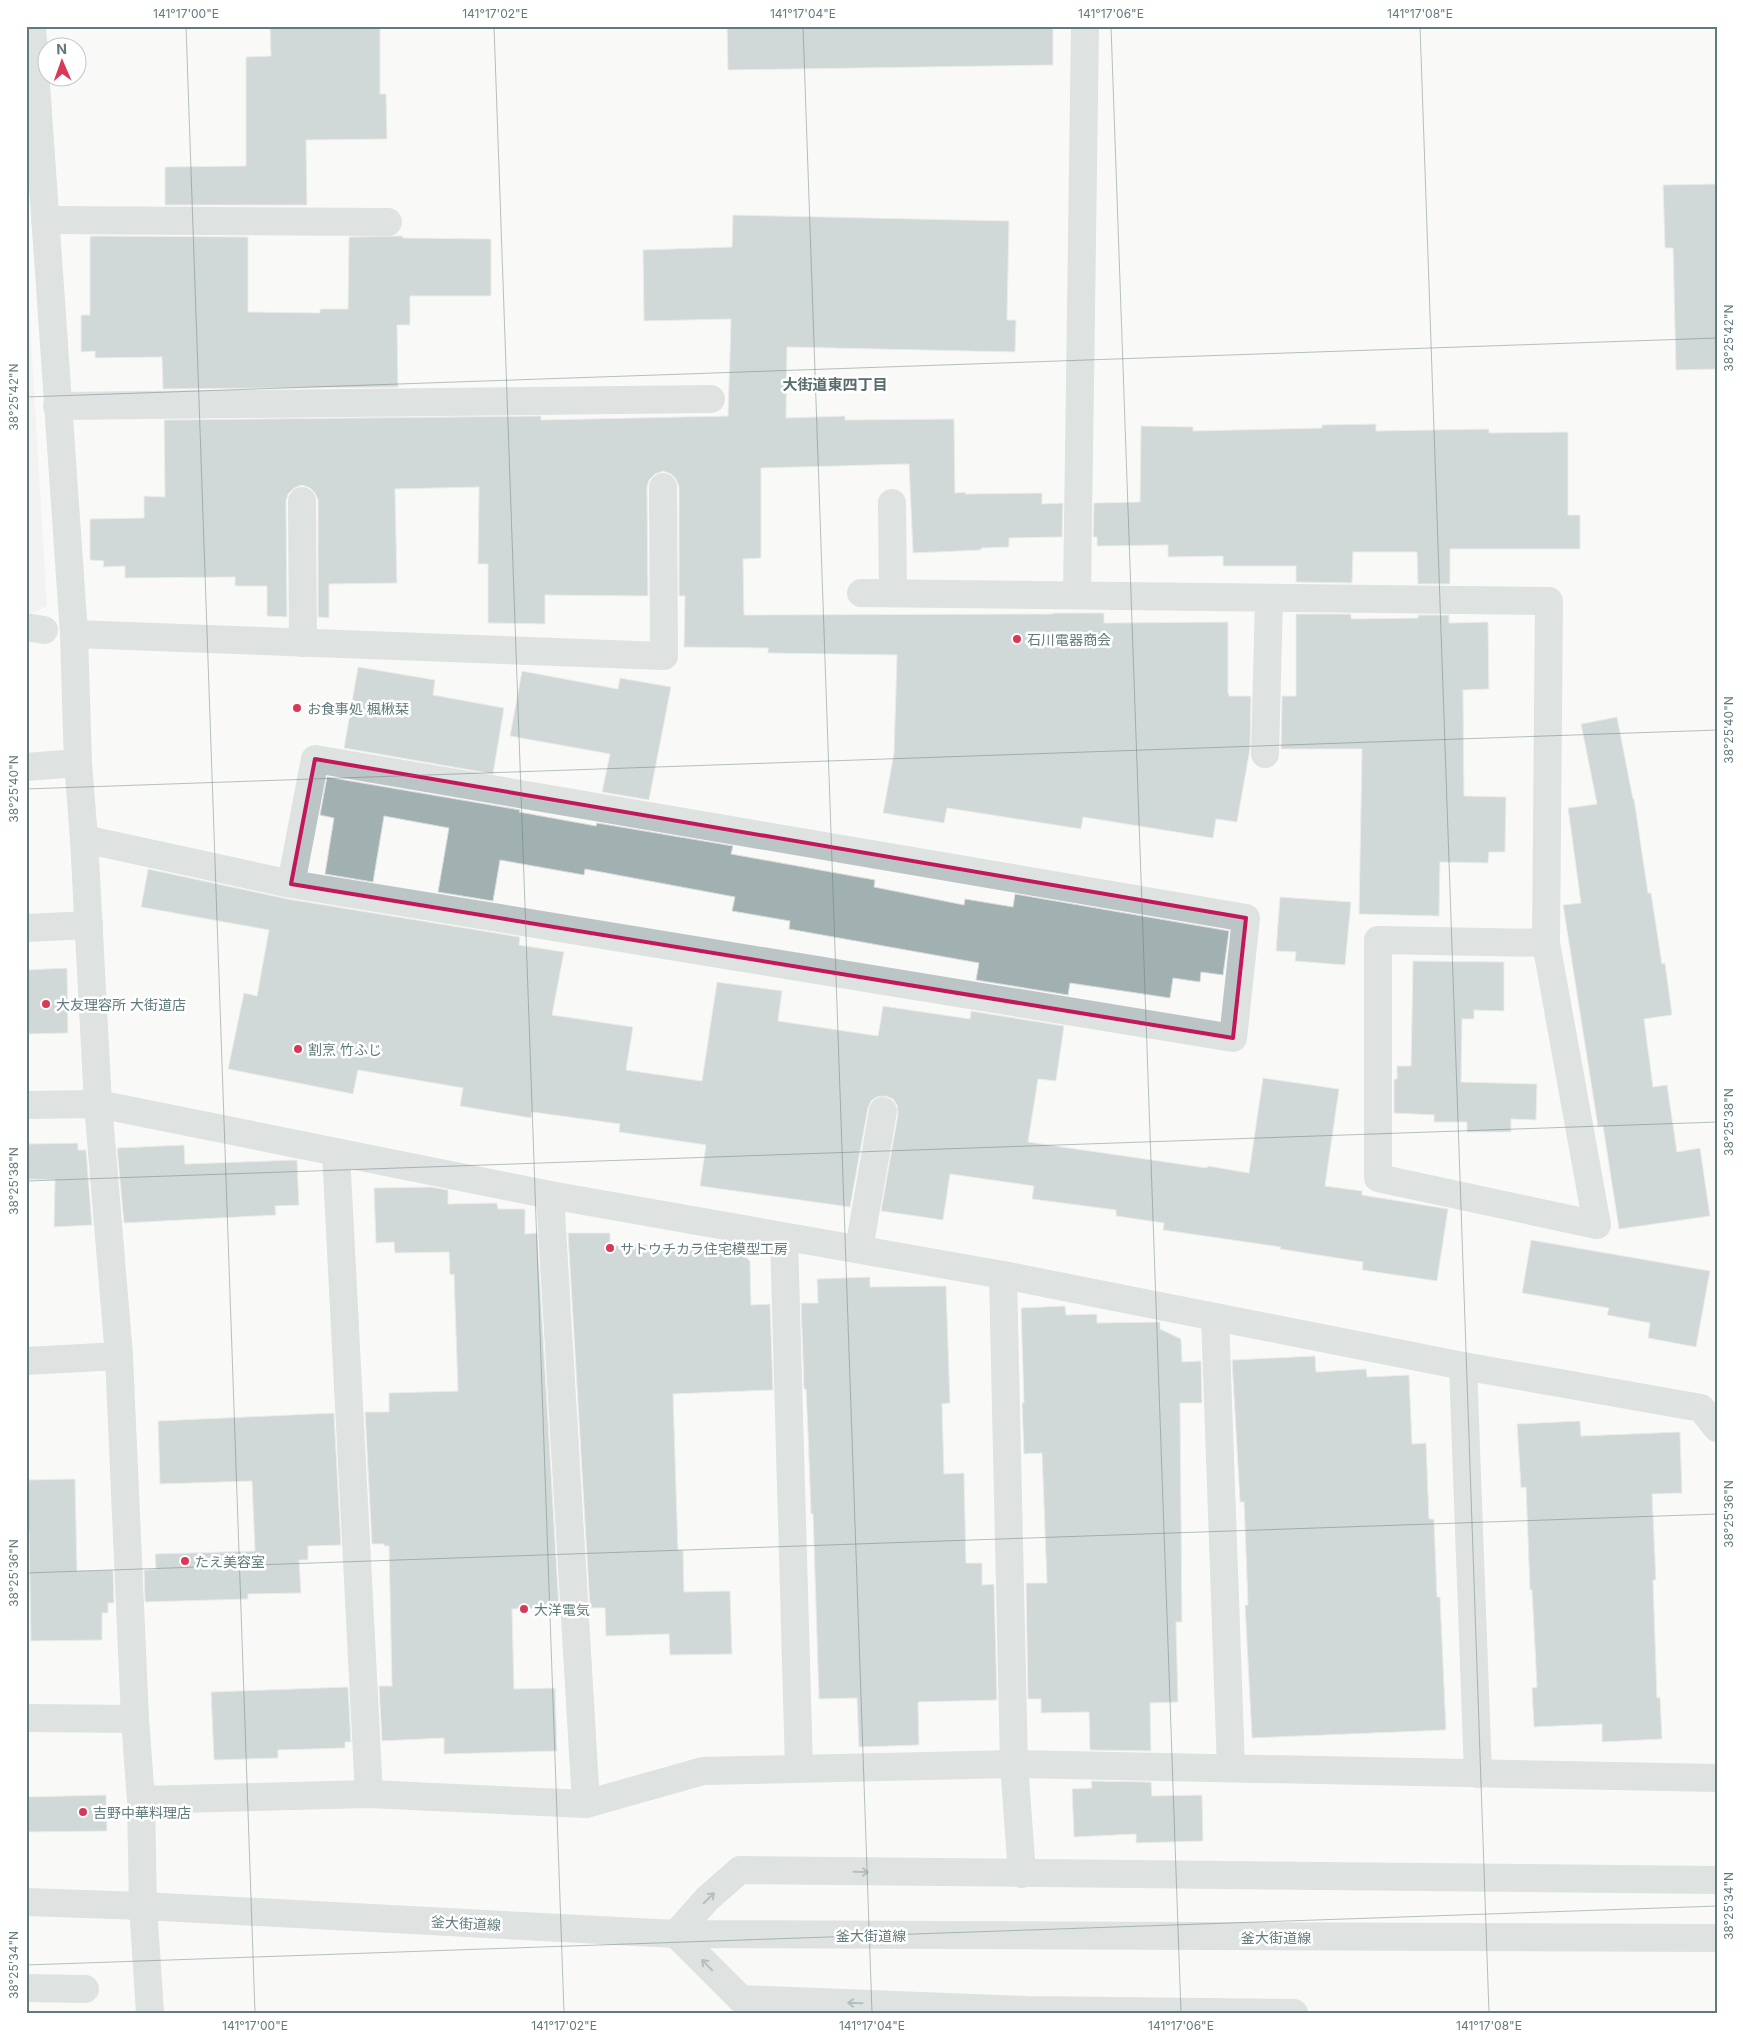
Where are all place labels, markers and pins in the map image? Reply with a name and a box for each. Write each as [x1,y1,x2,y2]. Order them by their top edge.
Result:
place label: 石川電器商会 [1027,631,1111,648]
marker: 石川電器商会 [1011,633,1023,645]
place label: お食事処 楓楸栞 [307,700,409,717]
marker: お食事処 楓楸栞 [291,702,303,714]
place label: 大友理容所 大街道店 [56,996,186,1013]
marker: 大友理容所 大街道店 [40,998,52,1010]
place label: 割烹 竹ふじ [308,1041,382,1058]
marker: 割烹 竹ふじ [292,1043,304,1055]
place label: サトウチカラ住宅模型工房 [620,1240,788,1257]
marker: サトウチカラ住宅模型工房 [604,1242,616,1254]
place label: たえ美容室 [195,1553,265,1570]
marker: たえ美容室 [179,1555,191,1567]
place label: 大洋電気 [534,1601,590,1618]
marker: 大洋電気 [518,1603,530,1615]
place label: 吉野中華料理店 [93,1804,191,1821]
marker: 吉野中華料理店 [77,1806,89,1818]

